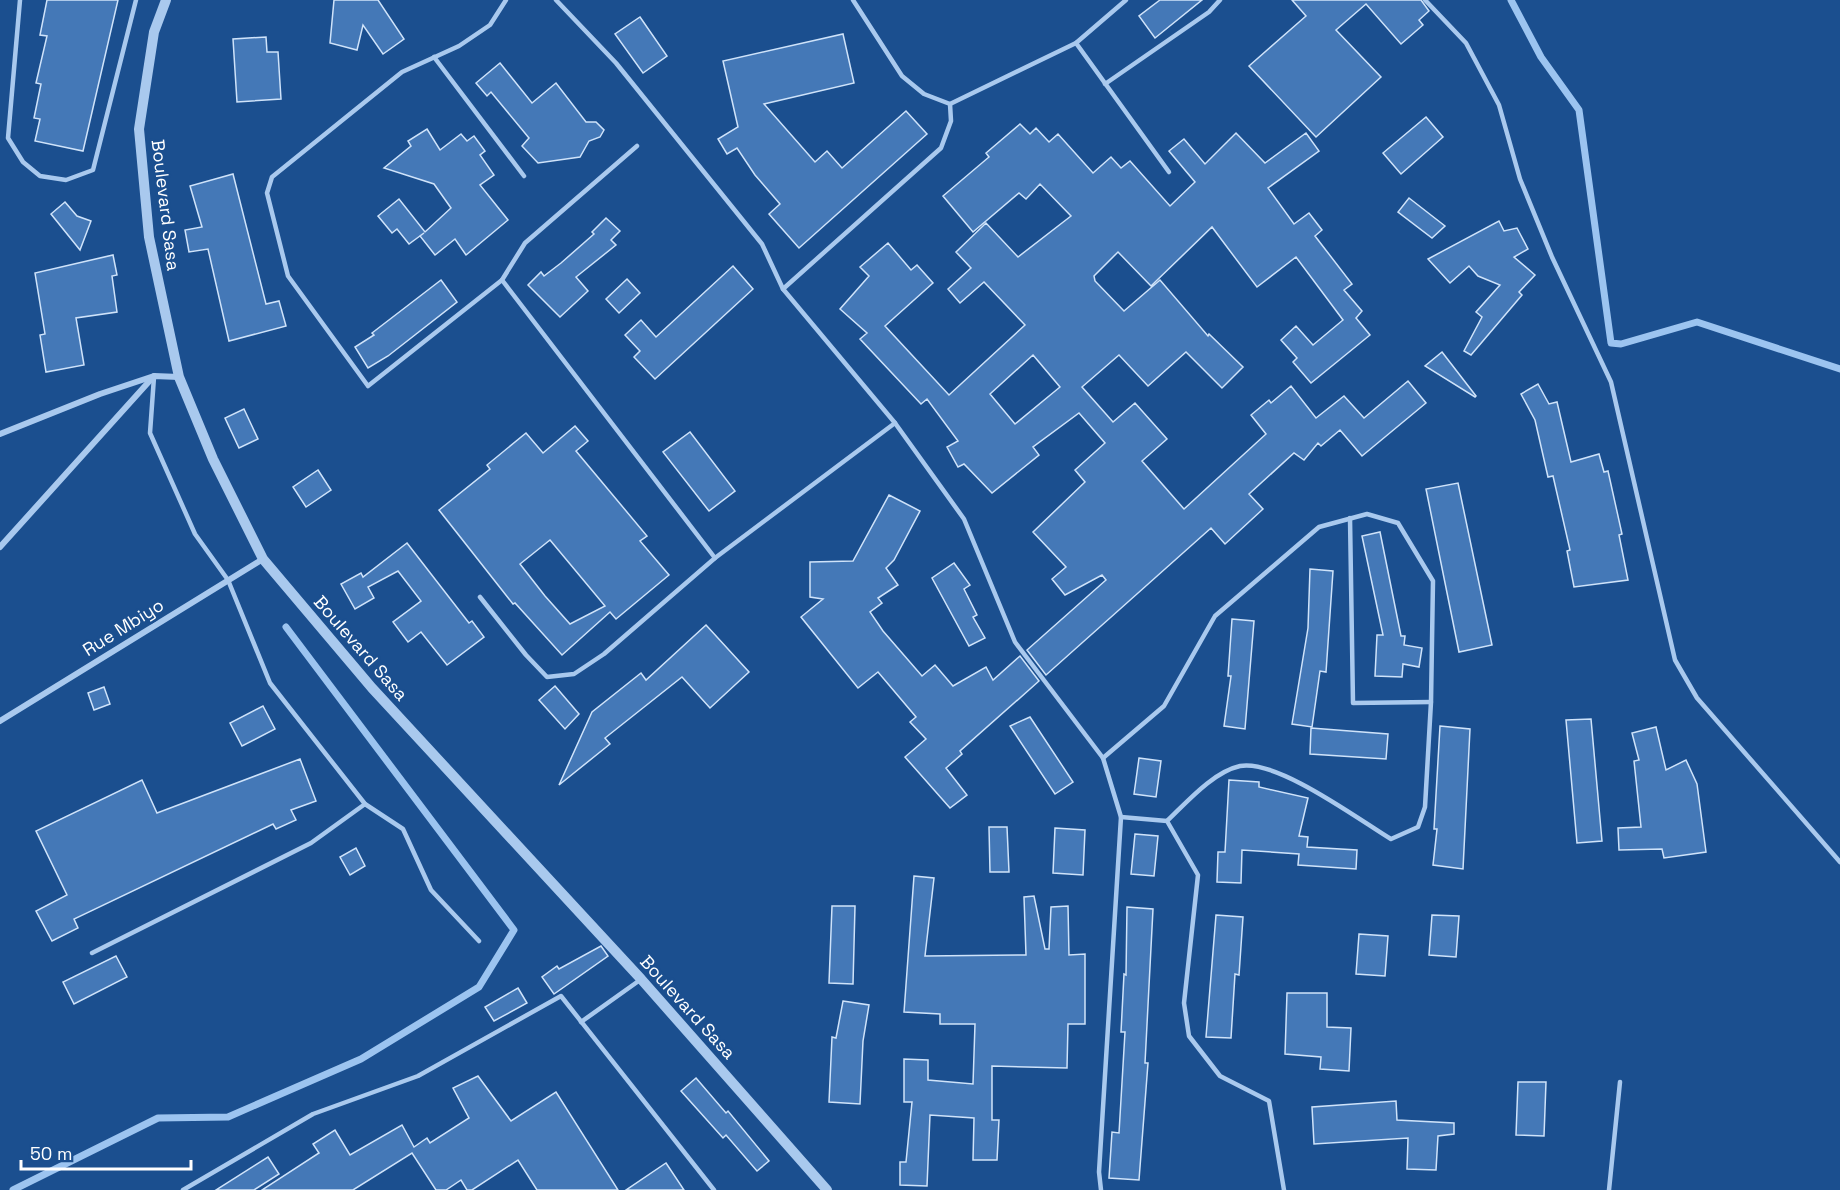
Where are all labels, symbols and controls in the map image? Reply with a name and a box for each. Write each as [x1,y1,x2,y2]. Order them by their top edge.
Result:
street label: Boulevard Sasa [147,138,185,272]
street label: Boulevard Sasa [309,591,413,705]
street label: Rue Mbiyo [78,593,168,661]
street label: Boulevard Sasa [635,950,741,1064]
scale bar [21,1133,190,1171]
text: 50 m [30,1142,72,1165]

